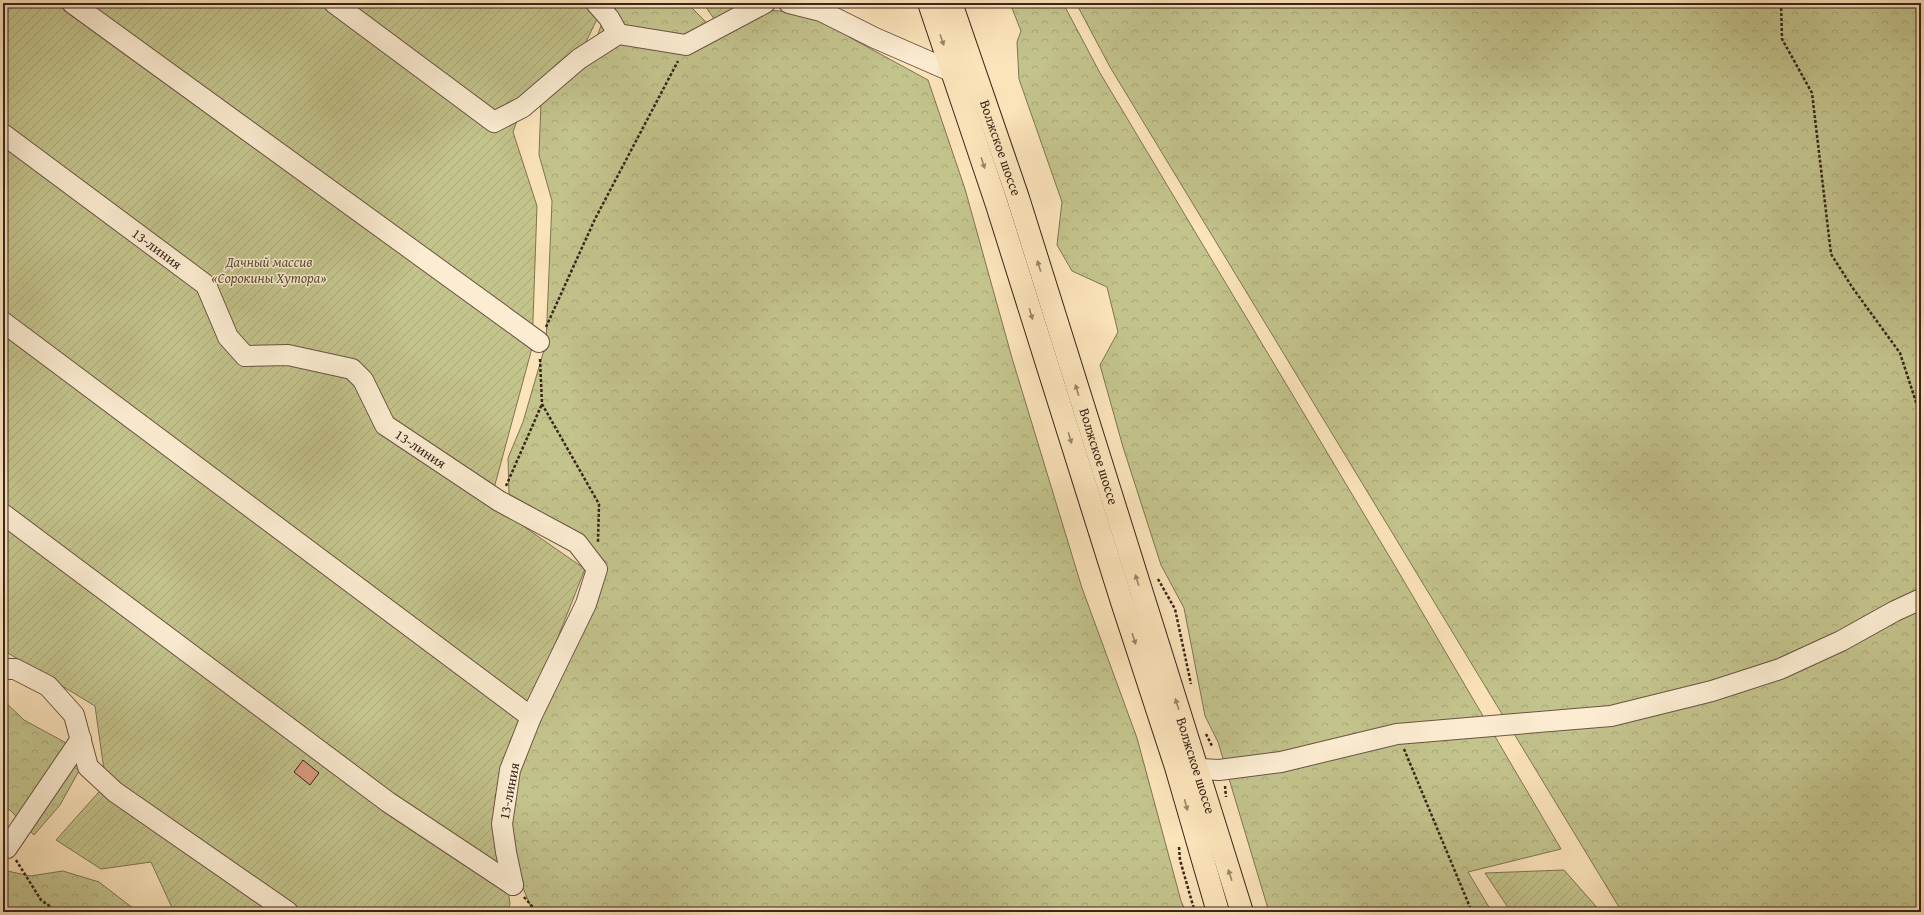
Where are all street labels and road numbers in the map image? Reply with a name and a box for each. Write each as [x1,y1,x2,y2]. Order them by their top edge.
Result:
street label: Волжское шоссе [975,97,1027,199]
street label: 13-линия [128,223,186,274]
street label: Волжское шоссе [1075,406,1124,508]
street label: 13-линия [391,424,450,473]
street label: Волжское шоссе [1172,715,1221,817]
street label: 13-линия [494,761,524,821]

